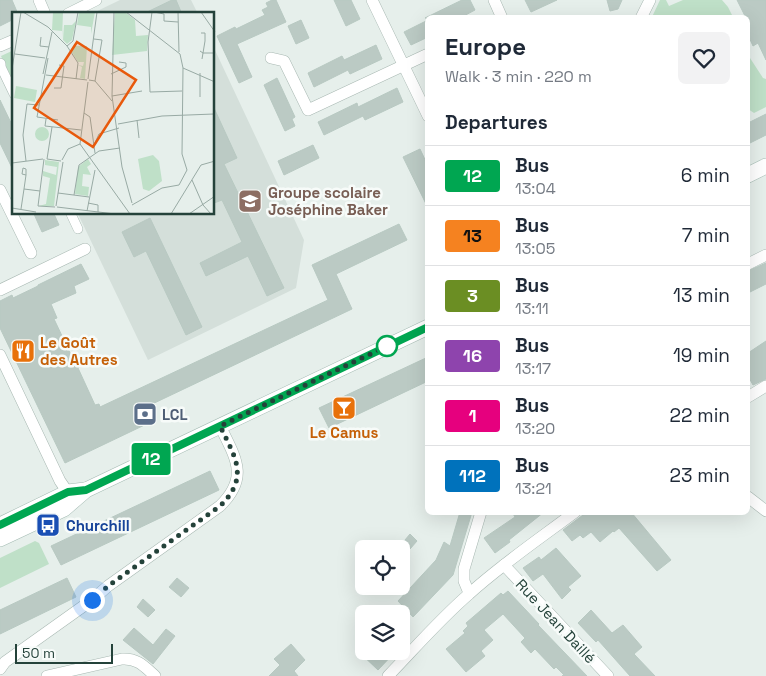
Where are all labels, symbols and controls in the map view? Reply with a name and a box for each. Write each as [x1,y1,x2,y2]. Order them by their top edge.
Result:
inset map [12,12,215,215]
text: Europe [445,31,526,62]
button: heart [678,32,730,84]
text: Walk · 3 min · 220 m [445,66,592,87]
text: Departures [445,110,548,135]
text: Bus [515,153,549,178]
text: 6 min [681,163,730,188]
text: 12 [463,164,482,187]
text: 13:04 [515,178,556,199]
place label: Groupe scolaire Joséphine Baker [268,183,388,219]
school or university icon: Groupe scolaire Joséphine Baker [237,188,263,214]
text: Bus [515,213,549,238]
text: 7 min [682,223,730,248]
text: 13 [463,224,482,247]
text: 13:05 [515,238,555,259]
text: Bus [515,273,549,298]
text: 13 min [673,283,730,308]
text: 3 [467,284,478,307]
text: 13:11 [515,298,549,319]
place label: Le Goût des Autres [40,333,118,369]
text: Bus [515,333,549,358]
unlabelled marker [376,335,398,357]
restaurant icon: Le Goût des Autres [10,338,36,364]
text: 19 min [673,343,730,368]
text: 16 [463,344,482,367]
text: 13:17 [515,358,551,379]
text: Bus [515,393,549,418]
bar icon: Le Camus [331,395,357,421]
bank icon: LCL [132,401,158,427]
text: 22 min [670,403,730,428]
text: 1 [468,404,477,427]
place label: LCL [162,405,188,424]
text: 13:20 [515,418,555,439]
place label: Le Camus [310,423,378,442]
line badge: 12 [128,443,174,475]
text: 12 [142,447,160,470]
text: Bus [515,453,549,478]
text: 23 min [670,463,730,488]
text: 112 [459,464,486,487]
text: 13:21 [515,478,552,499]
bus stop icon: Churchill [35,512,61,538]
place label: Churchill [66,516,130,535]
map controls [355,540,410,660]
button: locate [355,540,410,595]
street label: Rue Jean Daillé [512,575,600,667]
your location [80,588,105,613]
button: layers [355,605,410,660]
scale bar [15,641,112,664]
text: 50 m [22,644,55,662]

